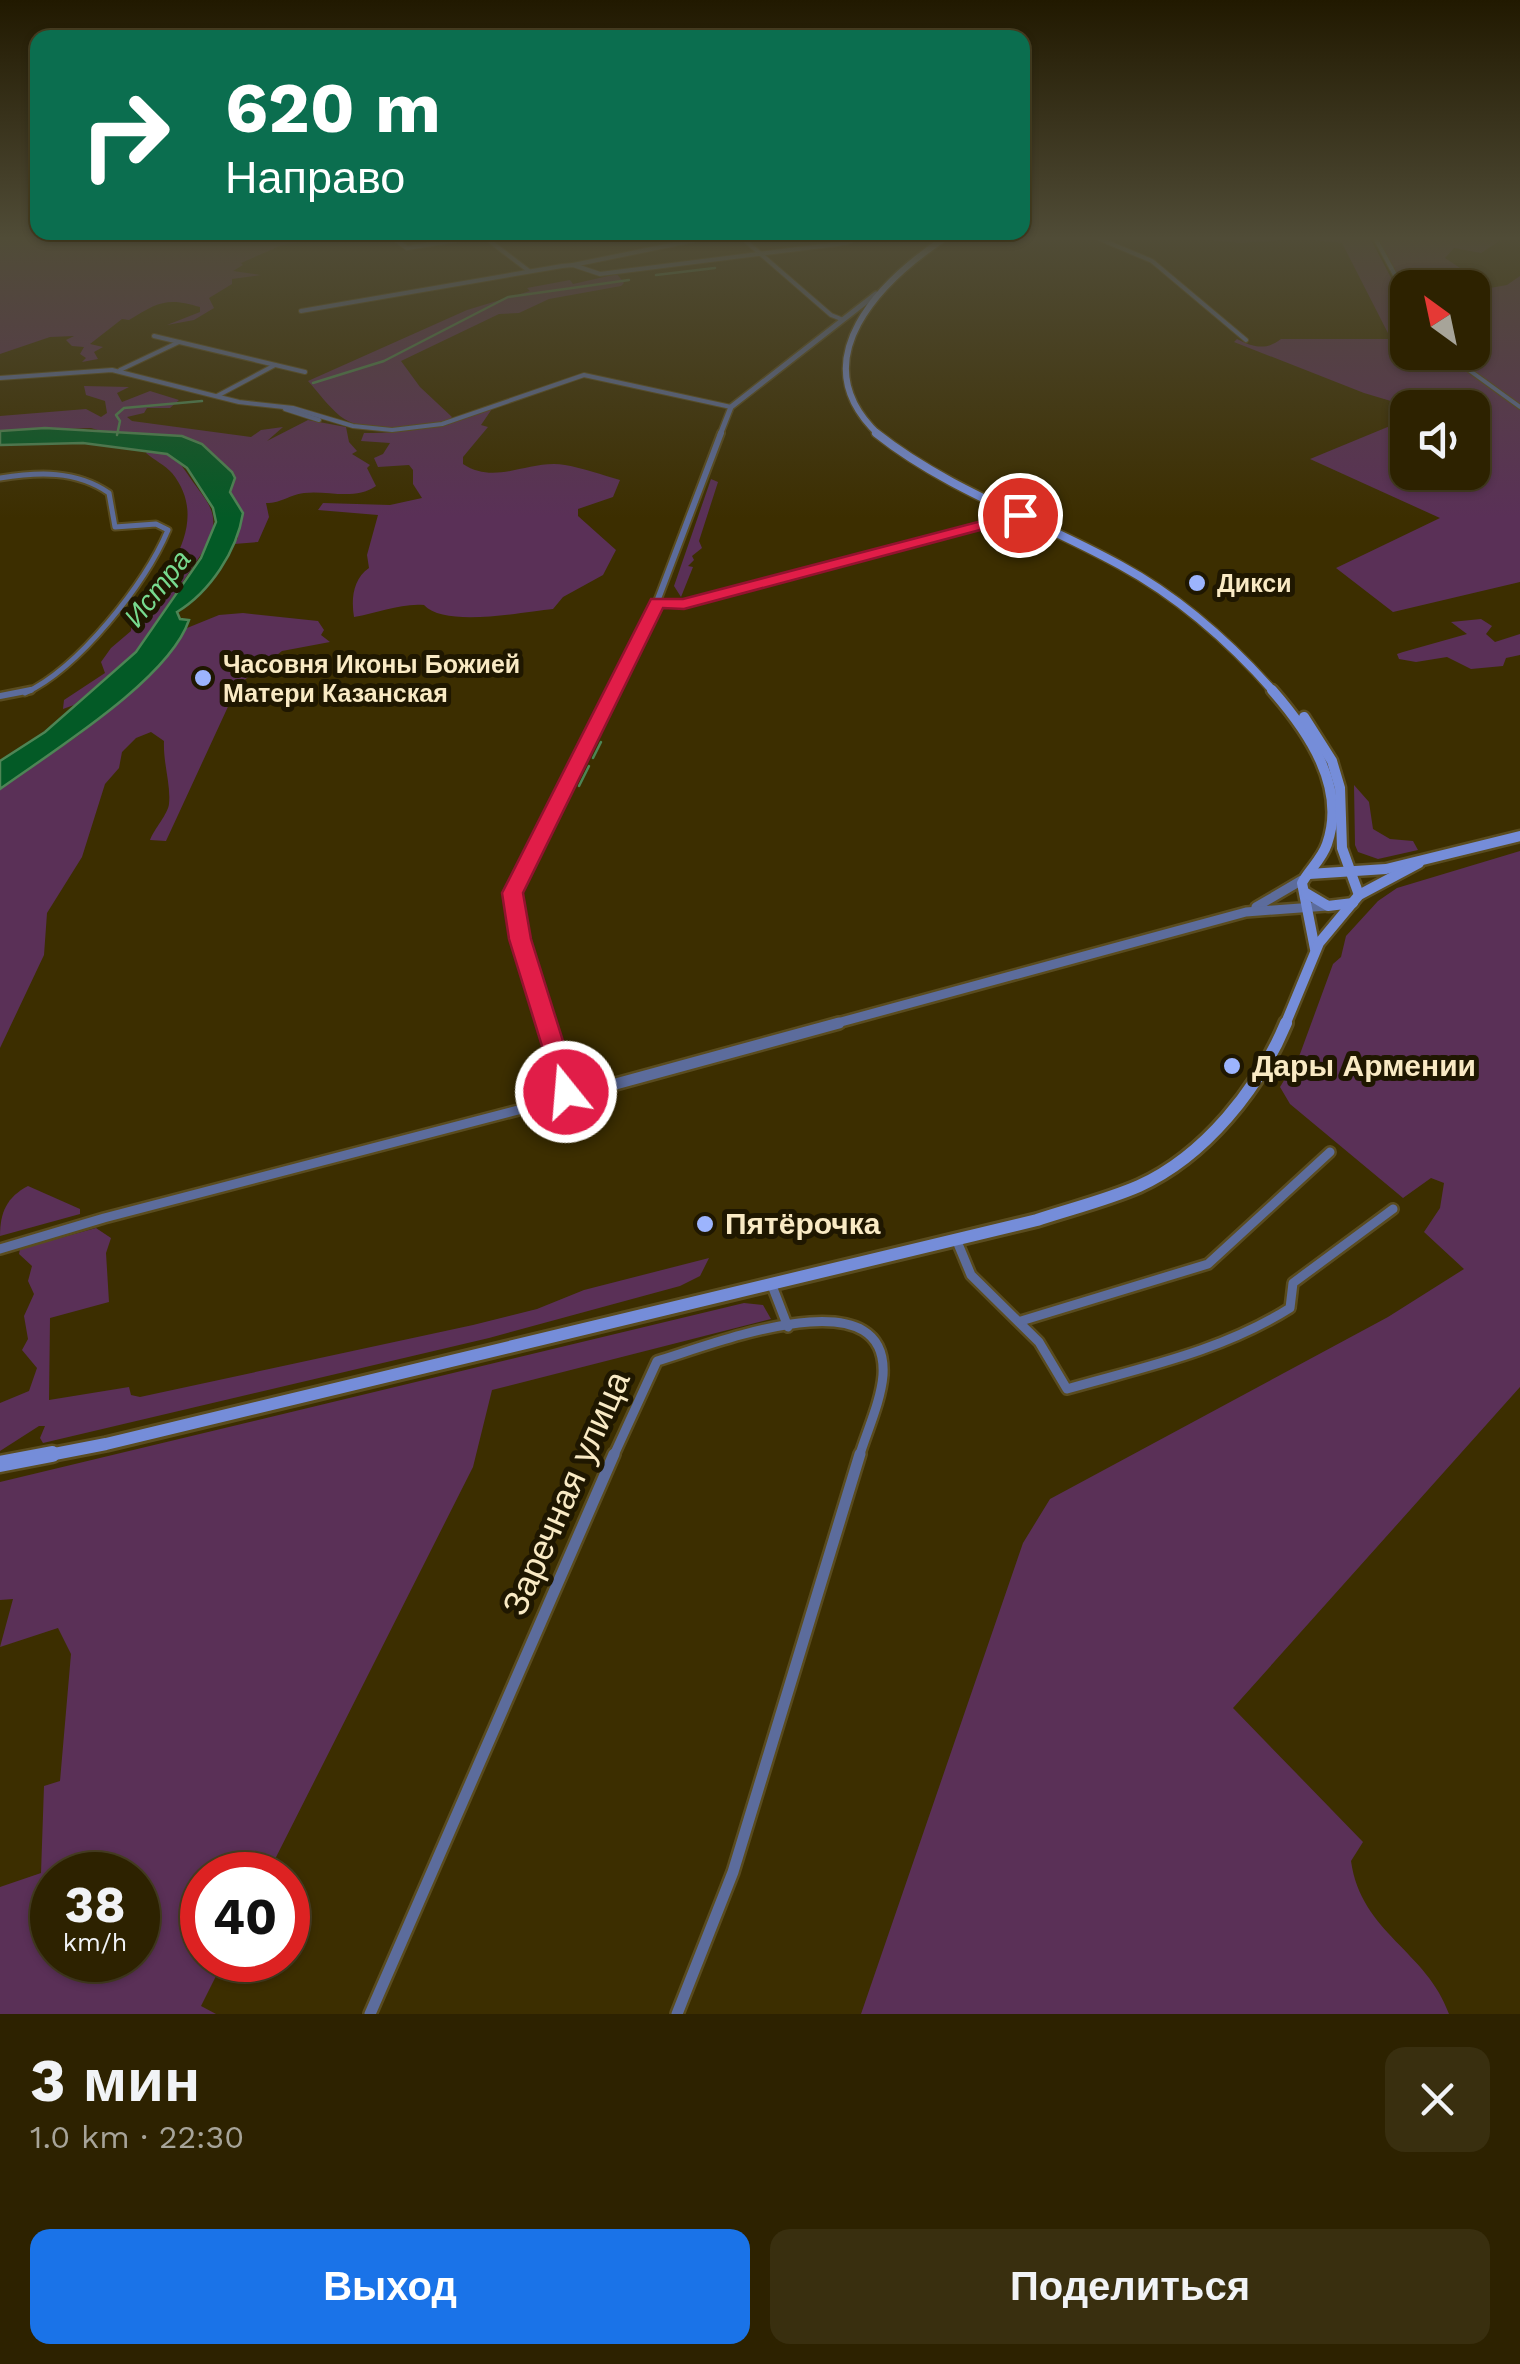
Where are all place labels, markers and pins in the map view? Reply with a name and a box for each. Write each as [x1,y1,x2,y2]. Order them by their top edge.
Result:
pin [978,473,1063,558]
place label: Дикси [1217,569,1292,598]
marker: Дикси [1186,572,1208,594]
place label: Часовня Иконы Божией Матери Казанская [223,650,520,708]
marker: Часовня Иконы Божией Матери Казанская [192,667,214,689]
place label: Дары Армении [1252,1048,1476,1083]
marker: Дары Армении [1221,1055,1243,1077]
place label: Пятёрочка [725,1206,881,1241]
marker: Пятёрочка [694,1213,716,1235]

